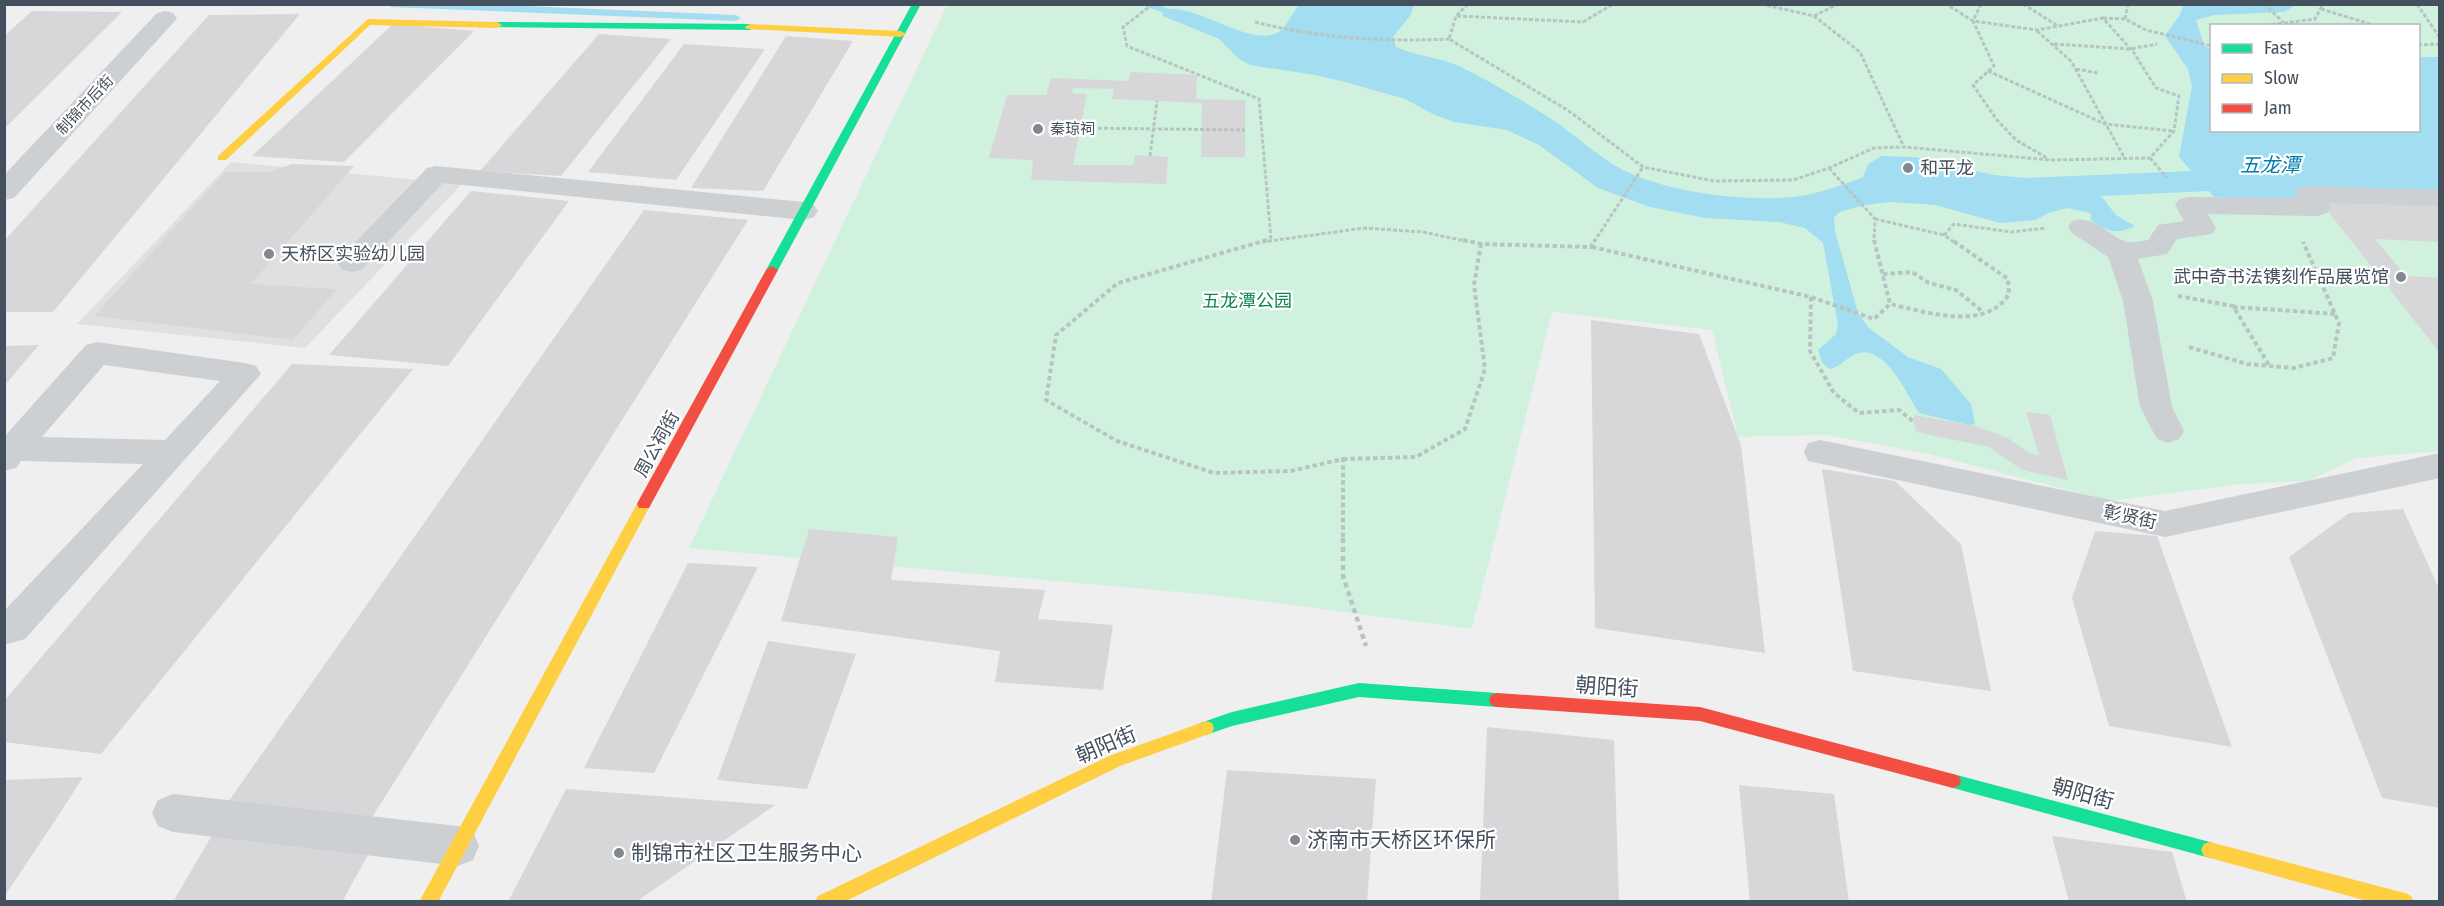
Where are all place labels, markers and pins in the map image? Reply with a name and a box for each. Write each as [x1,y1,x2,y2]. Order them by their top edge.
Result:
place label: 秦琼祠 [1050,120,1095,138]
marker: 秦琼祠 [1031,122,1045,136]
place label: 和平龙 [1920,157,1974,179]
marker: 和平龙 [1901,161,1915,175]
place label: 天桥区实验幼儿园 [281,243,425,265]
marker: 天桥区实验幼儿园 [262,247,276,261]
place label: 武中奇书法镌刻作品展览馆 [2173,266,2389,288]
marker: 武中奇书法镌刻作品展览馆 [2394,270,2408,284]
place label: 济南市天桥区环保所 [1307,827,1496,853]
marker: 济南市天桥区环保所 [1288,833,1302,847]
place label: 制锦市社区卫生服务中心 [631,840,862,866]
marker: 制锦市社区卫生服务中心 [612,846,626,860]

